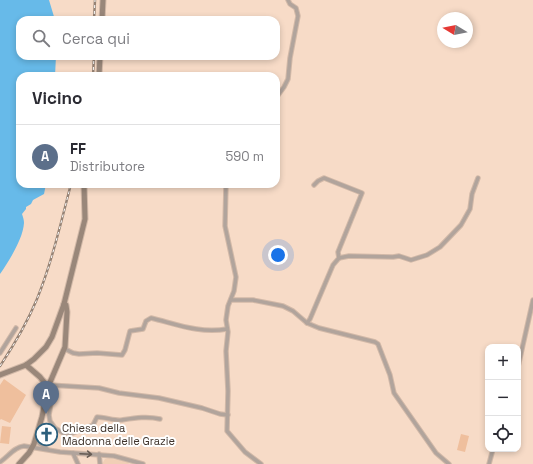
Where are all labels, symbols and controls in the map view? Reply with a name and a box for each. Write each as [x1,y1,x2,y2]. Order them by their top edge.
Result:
north arrow [437,12,473,48]
search box [16,16,280,60]
icon: search [30,27,52,49]
text: Cerca qui [62,29,130,48]
text: Vicino [32,87,82,109]
text: FF [70,139,86,158]
text: A [41,148,49,165]
text: 590 m [225,148,264,165]
text: Distributore [70,158,145,175]
your location [268,245,288,265]
map controls [485,344,521,452]
button: + [485,344,521,380]
button: − [485,380,521,416]
pin: A [33,381,59,414]
button: locate [485,416,521,452]
church icon: Chiesa della Madonna delle Grazie [34,421,60,447]
place label: Chiesa della Madonna delle Grazie [62,421,175,448]
one-way arrow [79,450,92,458]

